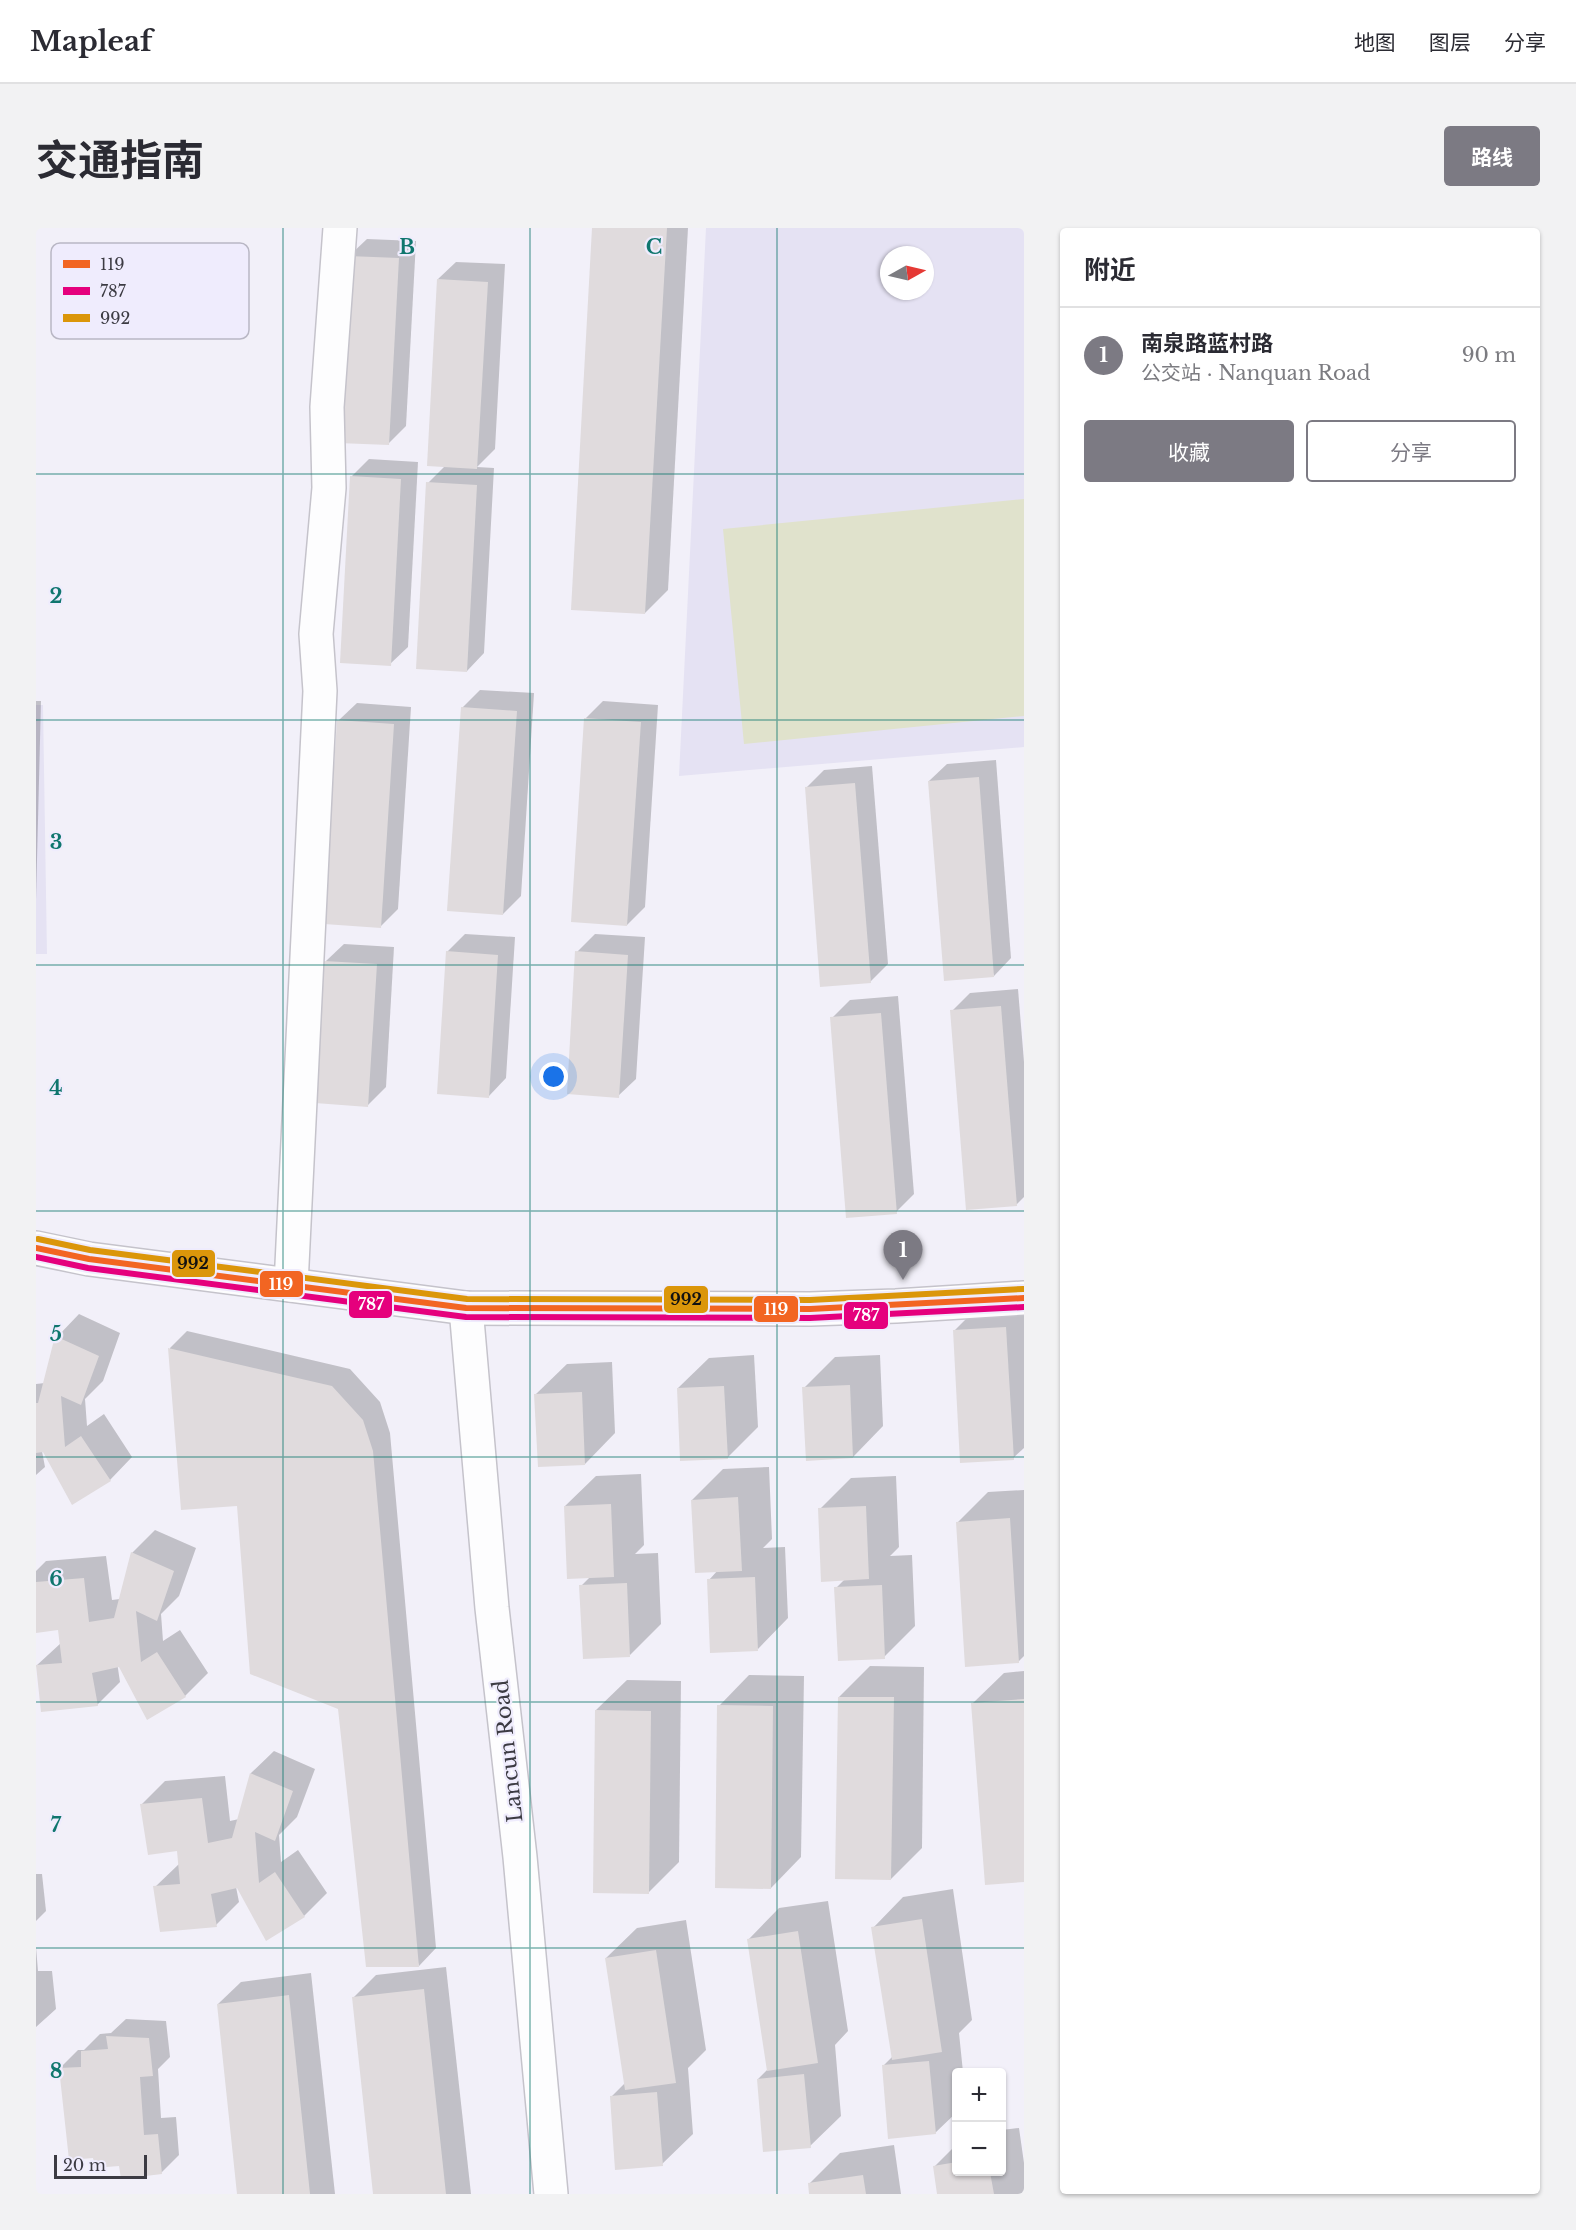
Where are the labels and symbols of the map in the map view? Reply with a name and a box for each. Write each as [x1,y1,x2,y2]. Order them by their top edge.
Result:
text: B [399,235,415,259]
text: C [646,235,662,259]
legend [51,243,249,339]
north arrow [880,246,934,300]
text: 119 [100,254,125,274]
text: 787 [100,281,127,301]
text: 992 [100,308,130,328]
text: 2 [49,584,63,608]
text: 3 [50,830,62,854]
your location [539,1062,568,1091]
text: 4 [49,1076,63,1100]
pin: 1 [884,1230,922,1280]
line badge: 992 [171,1249,216,1278]
text: 992 [177,1253,209,1273]
line badge: 119 [259,1270,304,1298]
text: 119 [269,1274,294,1294]
line badge: 992 [663,1285,709,1314]
text: 992 [670,1289,702,1309]
line badge: 787 [348,1290,393,1319]
text: 787 [358,1294,385,1314]
line badge: 119 [753,1295,799,1323]
text: 119 [764,1299,789,1319]
line badge: 787 [843,1301,889,1330]
text: 787 [853,1305,880,1325]
text: 5 [50,1322,62,1346]
text: 6 [49,1567,63,1591]
street label: Lancun Road [488,1678,528,1824]
text: 7 [51,1813,62,1837]
text: 8 [50,2059,62,2083]
scale bar [54,2152,147,2180]

